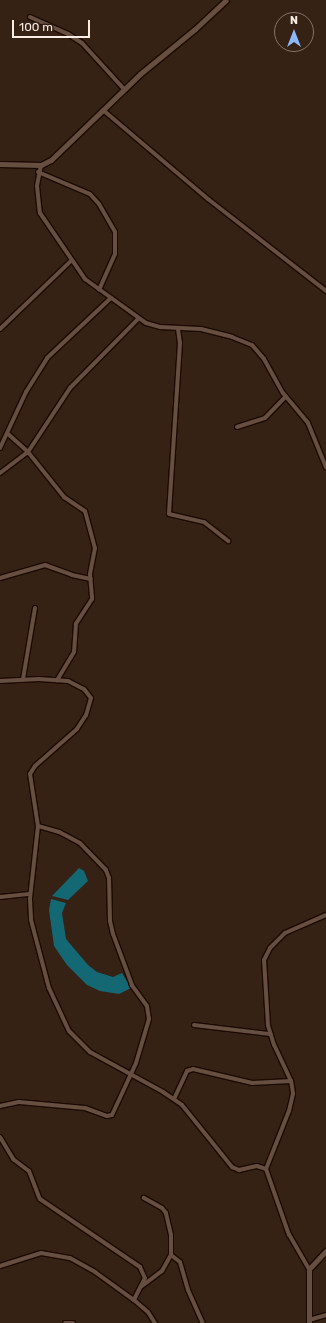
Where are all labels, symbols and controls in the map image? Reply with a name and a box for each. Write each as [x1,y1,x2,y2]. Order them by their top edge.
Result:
scale bar [14,12,92,38]
north arrow [274,12,314,52]
text: N [290,14,298,27]
text: 100 m [19,20,53,34]

